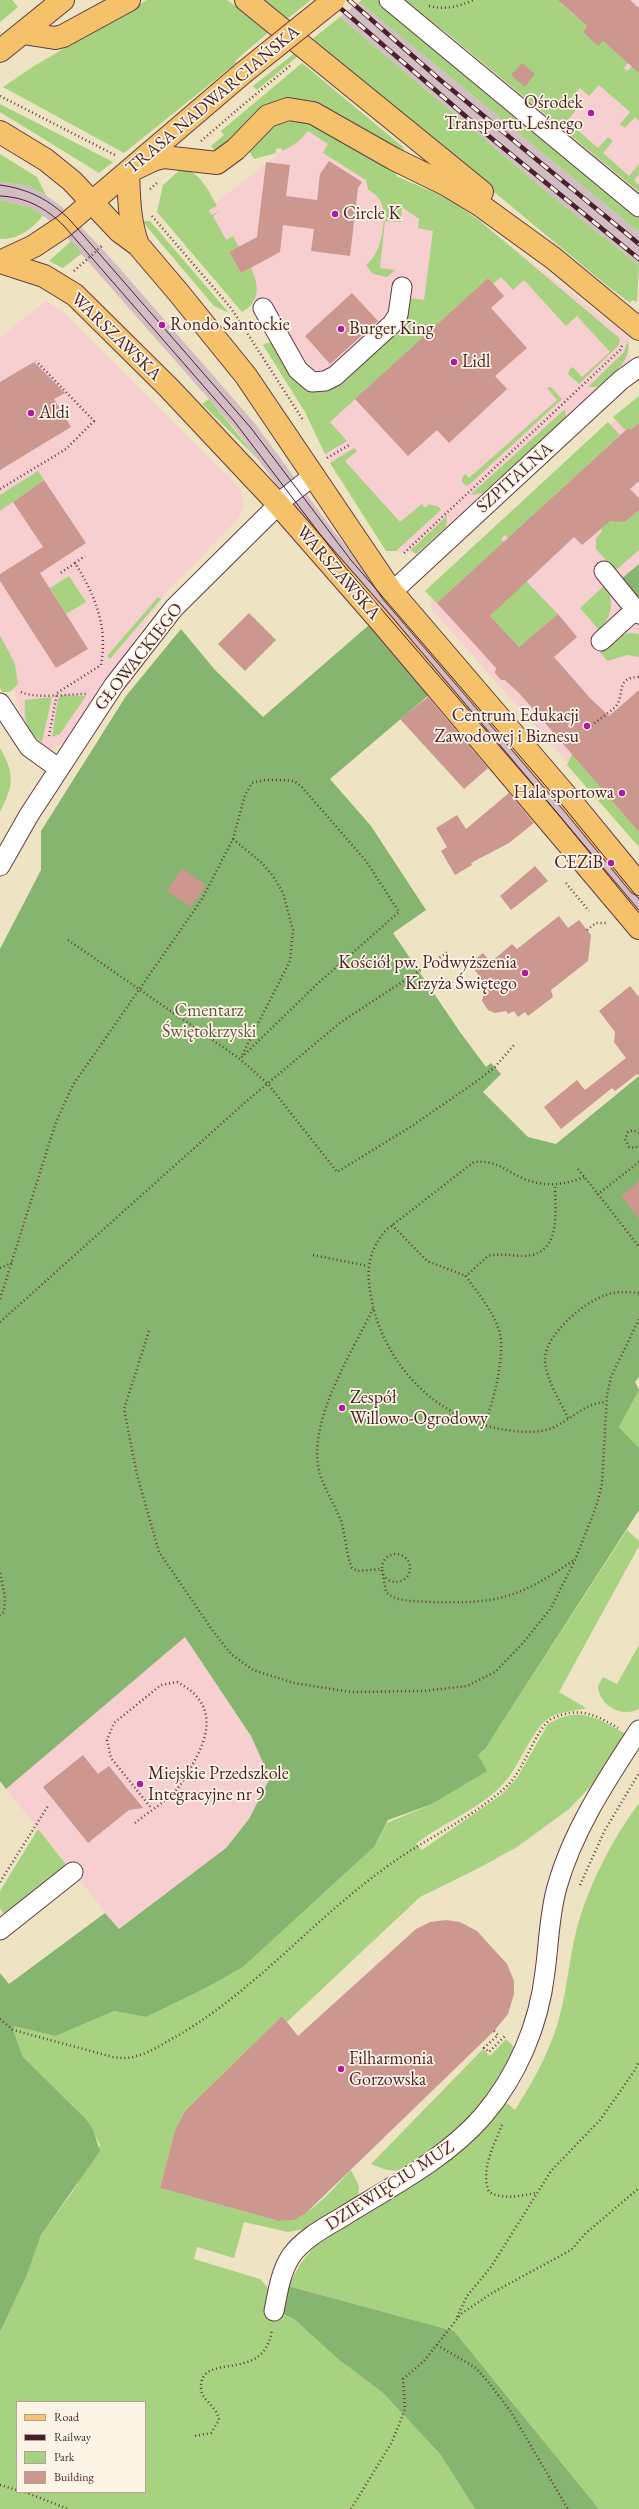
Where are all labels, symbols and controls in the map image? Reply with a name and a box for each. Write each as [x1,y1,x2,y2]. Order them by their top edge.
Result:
street label: TRASA NADWARCIAŃSKA [122,21,304,179]
place label: Ośrodek Transportu Leśnego [445,92,583,134]
marker: Ośrodek Transportu Leśnego [586,108,596,118]
place label: Circle K [343,203,401,225]
marker: Circle K [330,209,340,219]
street label: WARSZAWSKA [66,288,166,386]
place label: Rondo Santockie [170,314,290,336]
place label: Burger King [349,318,434,340]
marker: Rondo Santockie [157,320,167,330]
marker: Burger King [336,324,346,334]
place label: Lidl [462,351,490,373]
marker: Lidl [449,357,459,367]
place label: Aldi [39,402,69,424]
marker: Aldi [26,408,36,418]
street label: SZPITALNA [472,438,558,518]
street label: WARSZAWSKA [291,522,385,624]
street label: GŁOWACKIEGO [90,599,188,715]
place label: Centrum Edukacji Zawodowej i Biznesu [435,705,579,748]
marker: Centrum Edukacji Zawodowej i Biznesu [582,721,592,731]
place label: Hala sportowa [514,782,614,804]
marker: Hala sportowa [617,788,627,798]
place label: CEZiB [554,852,603,874]
marker: CEZiB [606,858,616,868]
place label: Kościół pw. Podwyższenia Krzyża Świętego [338,952,517,994]
marker: Kościół pw. Podwyższenia Krzyża Świętego [520,968,530,978]
park label: Cmentarz Świętokrzyski [162,1000,256,1042]
place label: Zespół Willowo-Ogrodowy [350,1387,488,1430]
marker: Zespół Willowo-Ogrodowy [337,1403,347,1413]
place label: Miejskie Przedszkole Integracyjne nr 9 [148,1763,289,1806]
marker: Miejskie Przedszkole Integracyjne nr 9 [135,1779,145,1789]
place label: Filharmonia Gorzowska [349,2048,433,2090]
marker: Filharmonia Gorzowska [336,2064,346,2074]
street label: DZIEWIĘCIU MUZ [322,2136,458,2236]
legend [16,2401,146,2493]
text: Road [54,2409,79,2425]
text: Railway [54,2429,91,2445]
text: Park [54,2449,74,2465]
text: Building [54,2469,94,2485]

